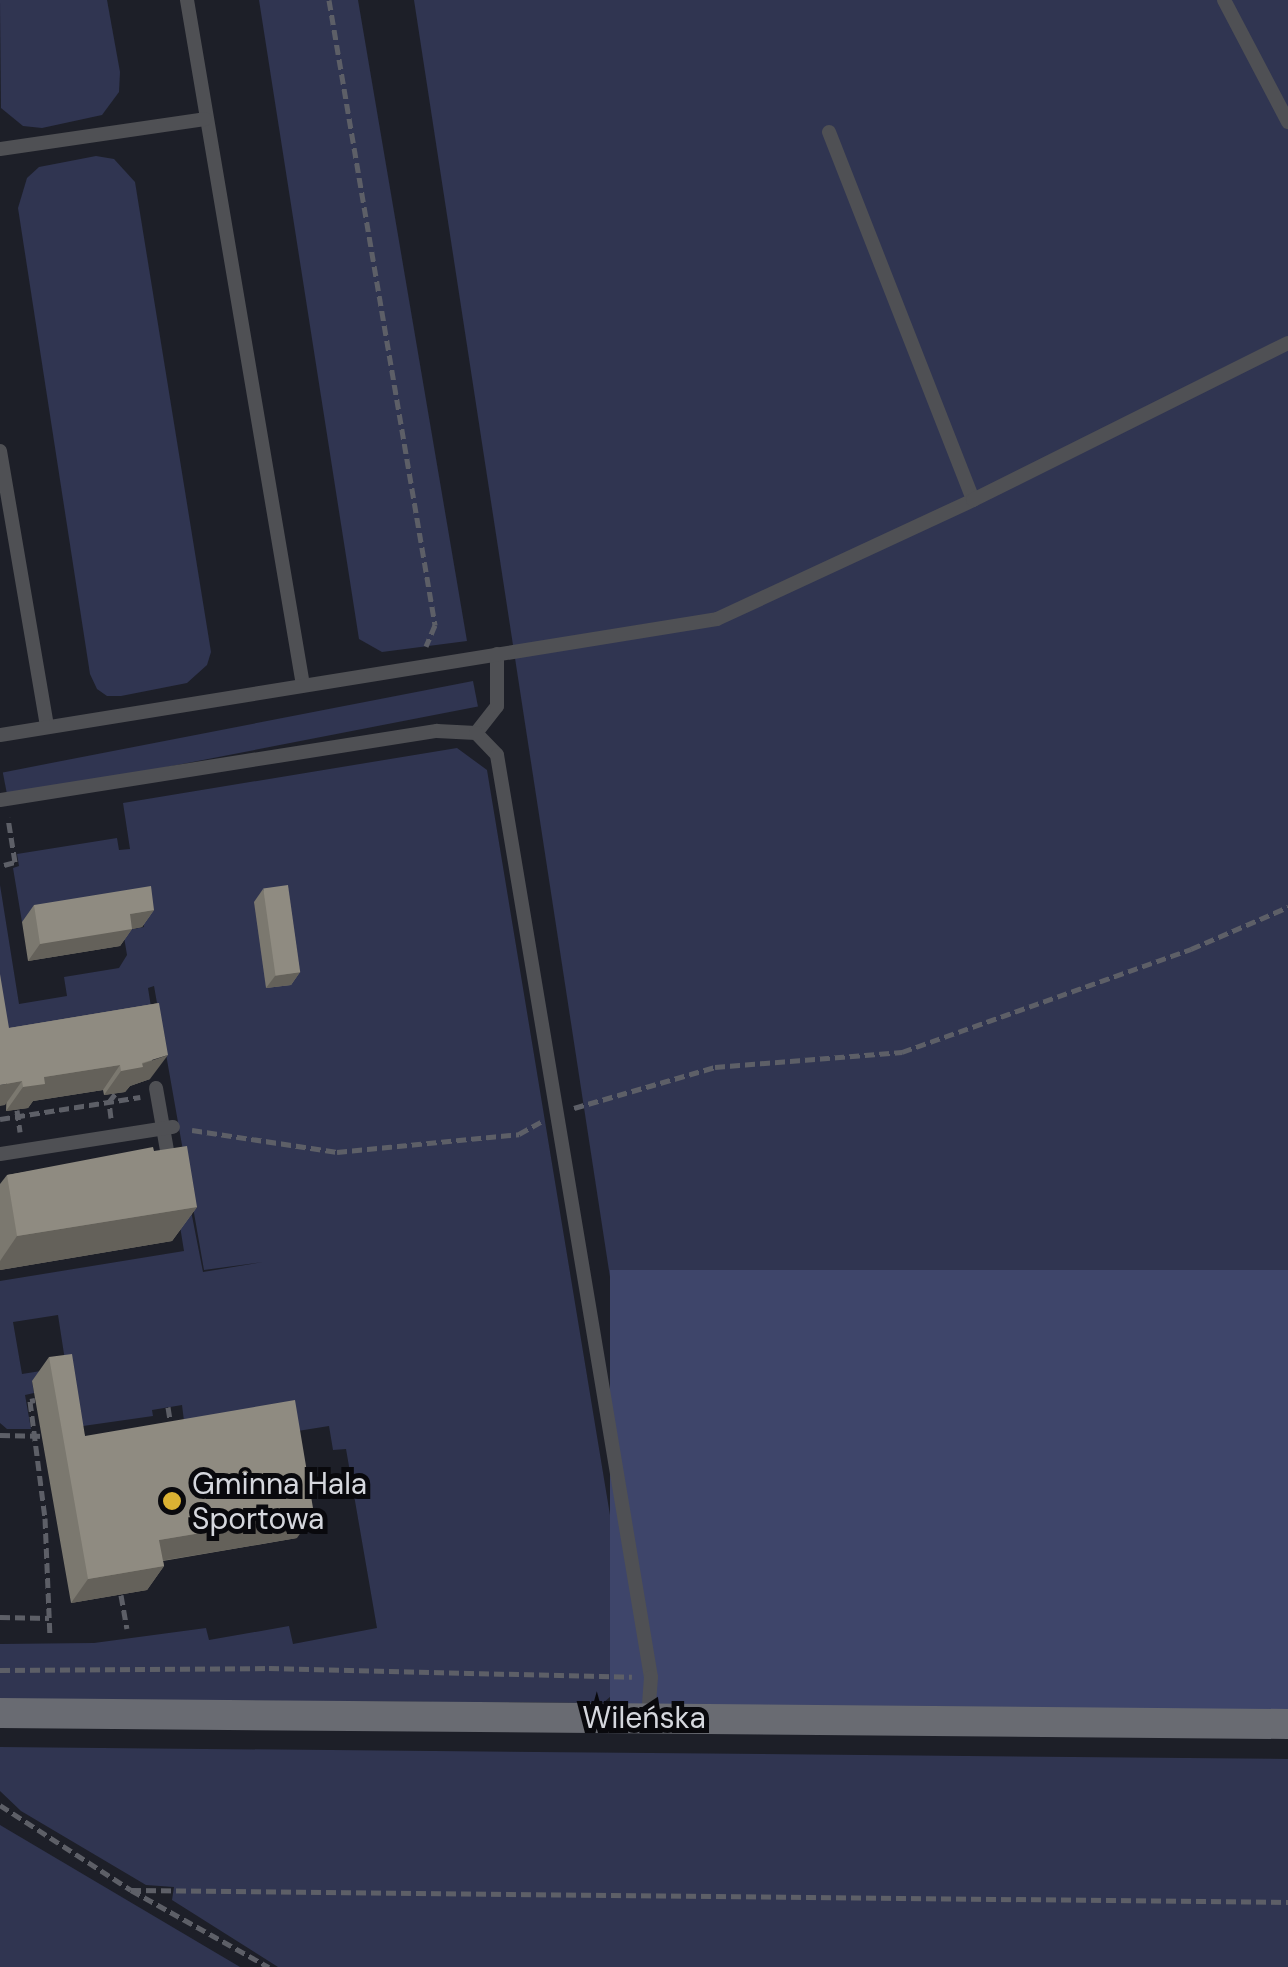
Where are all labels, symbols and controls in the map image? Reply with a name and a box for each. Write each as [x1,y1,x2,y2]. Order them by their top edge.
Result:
place label: Gminna Hala Sportowa [192,1466,367,1536]
marker: Gminna Hala Sportowa [161,1490,183,1512]
street label: Wileńska [582,1700,706,1736]

